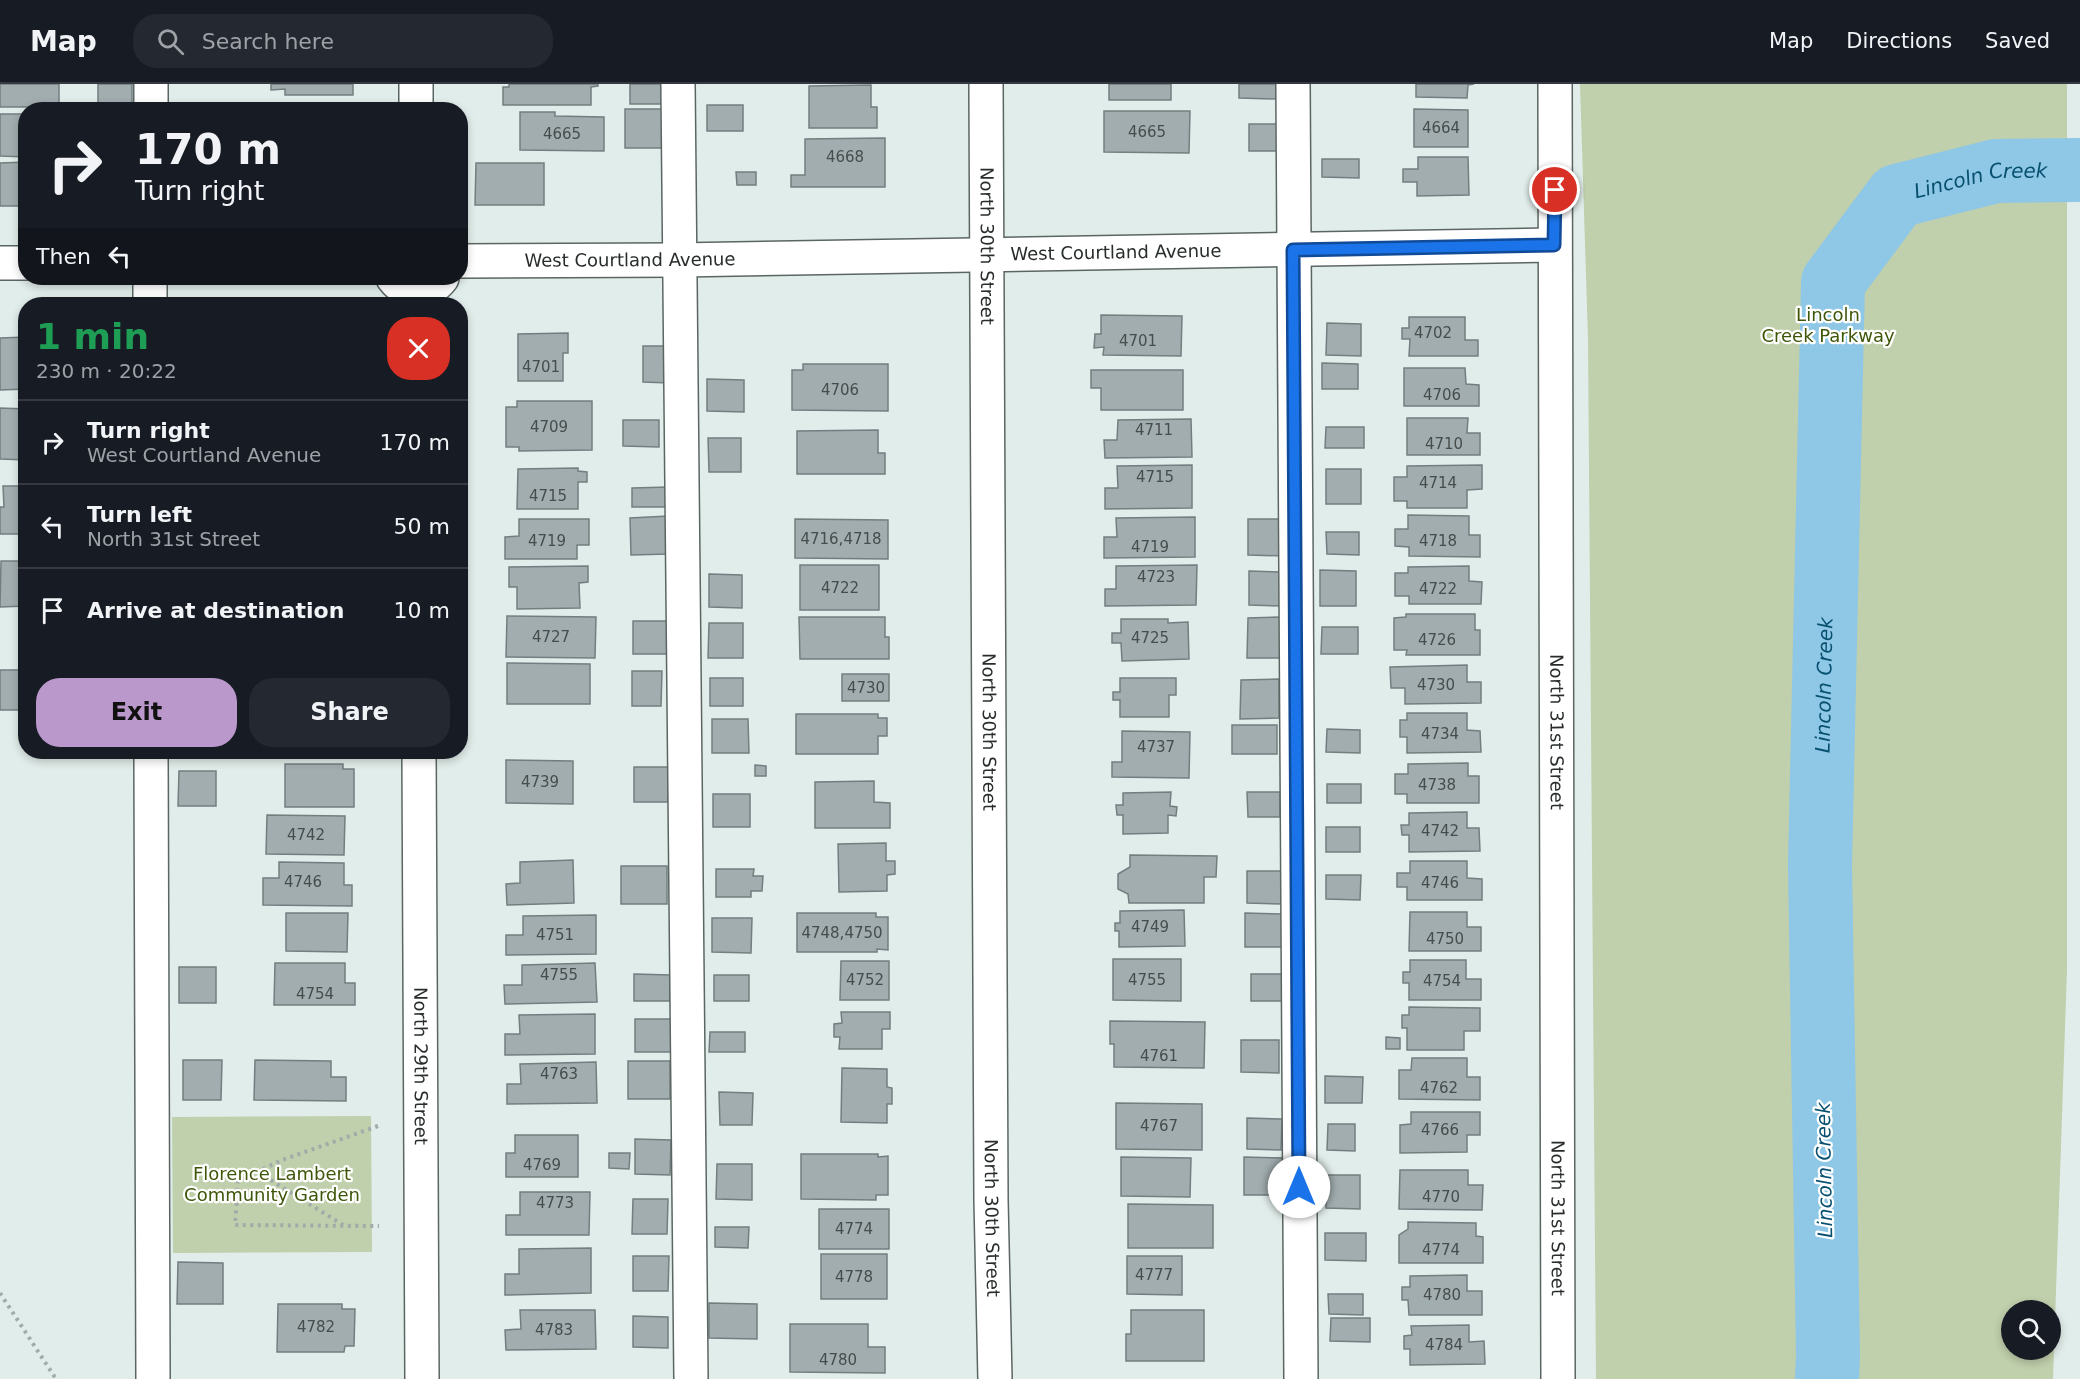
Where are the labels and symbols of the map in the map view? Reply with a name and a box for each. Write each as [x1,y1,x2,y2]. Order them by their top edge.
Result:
house number: 4664 [1422,119,1460,137]
house number: 4665 [1128,123,1166,141]
house number: 4665 [543,125,581,143]
house number: 4668 [826,148,864,166]
water label: Lincoln Creek [1911,158,2049,203]
pin [1529,164,1580,215]
street label: North 30th Street [976,167,998,325]
street label: West Courtland Avenue [1010,240,1222,264]
street label: West Courtland Avenue [524,248,736,271]
park label: Lincoln Creek Parkway [1761,304,1895,346]
house number: 4702 [1414,324,1452,342]
house number: 4701 [1119,332,1157,350]
house number: 4701 [522,358,560,376]
house number: 4706 [821,381,859,399]
house number: 4706 [1423,386,1461,404]
house number: 4709 [530,418,568,436]
house number: 4711 [1135,421,1173,439]
house number: 4710 [1425,435,1463,453]
house number: 4715 [1136,468,1174,486]
house number: 4714 [1419,474,1457,492]
house number: 4715 [529,487,567,505]
house number: 4716,4718 [800,530,882,548]
house number: 4719 [528,532,566,550]
house number: 4718 [1419,532,1457,550]
house number: 4719 [1131,538,1169,556]
house number: 4723 [1137,568,1175,586]
house number: 4722 [821,579,859,597]
house number: 4722 [1419,580,1457,598]
water label: Lincoln Creek [1811,616,1838,753]
house number: 4727 [532,628,570,646]
house number: 4725 [1131,629,1169,647]
house number: 4726 [1418,631,1456,649]
street label: North 30th Street [979,653,1000,811]
street label: North 31st Street [1546,654,1568,810]
house number: 4730 [1417,676,1455,694]
house number: 4730 [847,679,885,697]
house number: 4734 [1421,725,1459,743]
house number: 4737 [1137,738,1175,756]
house number: 4739 [521,773,559,791]
house number: 4738 [1418,776,1456,794]
house number: 4742 [1421,822,1459,840]
house number: 4742 [287,826,325,844]
house number: 4746 [284,873,322,891]
house number: 4746 [1421,874,1459,892]
house number: 4749 [1131,918,1169,936]
house number: 4748,4750 [801,924,883,942]
house number: 4751 [536,926,574,944]
house number: 4750 [1426,930,1464,948]
house number: 4755 [540,966,578,984]
house number: 4752 [846,971,884,989]
house number: 4755 [1128,971,1166,989]
house number: 4754 [1423,972,1461,990]
house number: 4754 [296,985,334,1003]
street label: North 29th Street [410,987,432,1145]
house number: 4761 [1140,1047,1178,1065]
house number: 4763 [540,1065,578,1083]
house number: 4762 [1420,1079,1458,1097]
water label: Lincoln Creek [1811,1101,1837,1238]
house number: 4767 [1140,1117,1178,1135]
house number: 4766 [1421,1121,1459,1139]
street label: North 30th Street [981,1139,1004,1297]
street label: North 31st Street [1547,1140,1569,1296]
position arrow [1267,1155,1331,1219]
house number: 4769 [523,1156,561,1174]
park label: Florence Lambert Community Garden [184,1163,360,1205]
house number: 4770 [1422,1188,1460,1206]
house number: 4773 [536,1194,574,1212]
house number: 4774 [835,1220,873,1238]
house number: 4774 [1422,1241,1460,1259]
house number: 4777 [1135,1266,1173,1284]
house number: 4778 [835,1268,873,1286]
house number: 4780 [1423,1286,1461,1304]
house number: 4782 [297,1318,335,1336]
house number: 4783 [535,1321,573,1339]
house number: 4784 [1425,1336,1463,1354]
house number: 4780 [819,1351,857,1369]

